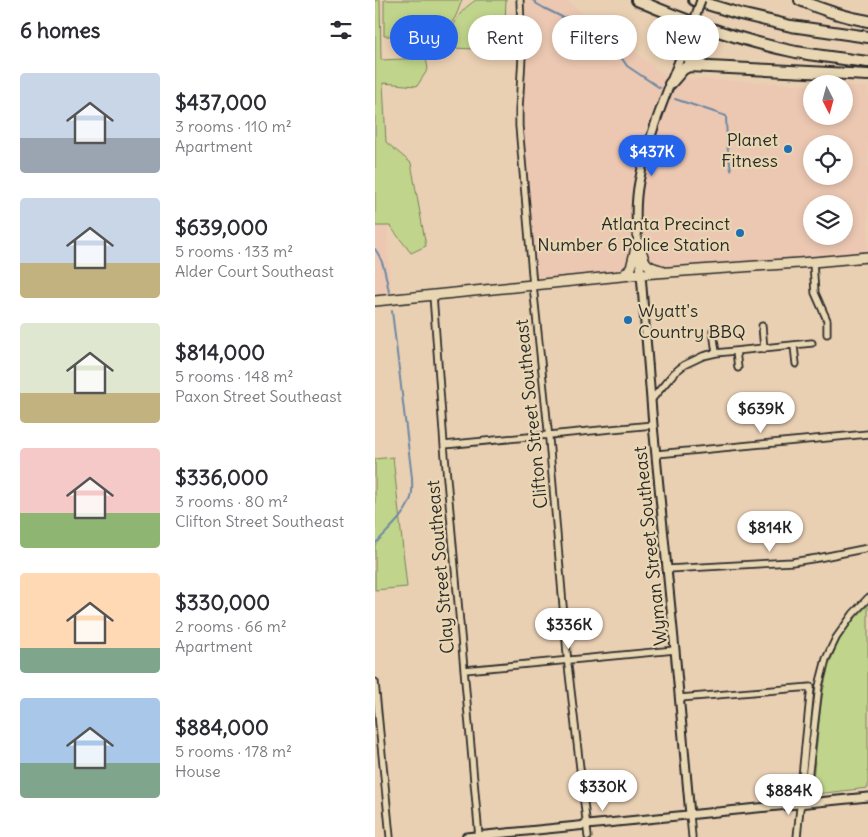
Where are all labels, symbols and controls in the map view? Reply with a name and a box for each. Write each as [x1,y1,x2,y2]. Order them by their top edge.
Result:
chip: Buy [390,15,458,60]
chip: Rent [468,15,542,60]
chip: Filters [552,15,637,60]
chip: New [647,15,719,60]
icon: filters [327,16,355,44]
text: 6 homes [20,17,100,44]
north arrow [803,75,853,125]
map controls [803,75,853,245]
text: $437,000 [175,89,267,116]
icon: home [60,93,120,153]
text: 3 rooms · 110 m² [175,116,292,136]
place label: Planet Fitness [721,128,778,172]
pin: $437K [617,134,687,177]
button: locate [803,135,853,185]
text: Apartment [175,136,253,156]
text: $437K [630,141,674,161]
marker: Planet Fitness [782,143,794,155]
button: layers [803,195,853,245]
place label: Atlanta Precinct Number 6 Police Station [537,212,730,256]
text: $639,000 [175,214,268,241]
icon: home [60,218,120,278]
marker: Atlanta Precinct Number 6 Police Station [734,227,746,239]
text: 5 rooms · 133 m² [175,241,293,261]
text: Alder Court Southeast [175,261,334,281]
place label: Wyatt's Country BBQ [638,299,746,343]
marker: Wyatt's Country BBQ [622,314,634,326]
street label: Clifton Street Southeast [510,318,552,510]
text: $814,000 [175,339,265,366]
icon: home [60,343,120,403]
text: 5 rooms · 148 m² [175,366,294,386]
text: Paxon Street Southeast [175,386,342,406]
pin: $639K [726,392,796,434]
text: $639K [738,398,784,418]
street label: Wyman Street Southeast [628,445,672,647]
text: $336,000 [175,464,268,491]
icon: home [60,468,120,528]
street label: Clay Street Southeast [421,479,459,655]
text: 3 rooms · 80 m² [175,491,288,511]
pin: $814K [735,510,805,553]
text: Clifton Street Southeast [175,511,344,531]
text: $814K [748,517,792,537]
text: $330,000 [175,589,270,616]
icon: home [60,593,120,653]
pin: $336K [534,608,604,650]
text: $336K [546,614,592,634]
text: 2 rooms · 66 m² [175,616,287,636]
text: Apartment [175,636,253,656]
text: $884,000 [175,714,269,741]
icon: home [60,718,120,778]
text: 5 rooms · 178 m² [175,741,292,761]
text: House [175,761,221,781]
pin: $330K [568,770,638,812]
pin: $884K [754,774,824,816]
text: $330K [579,776,627,796]
text: $884K [766,780,812,800]

